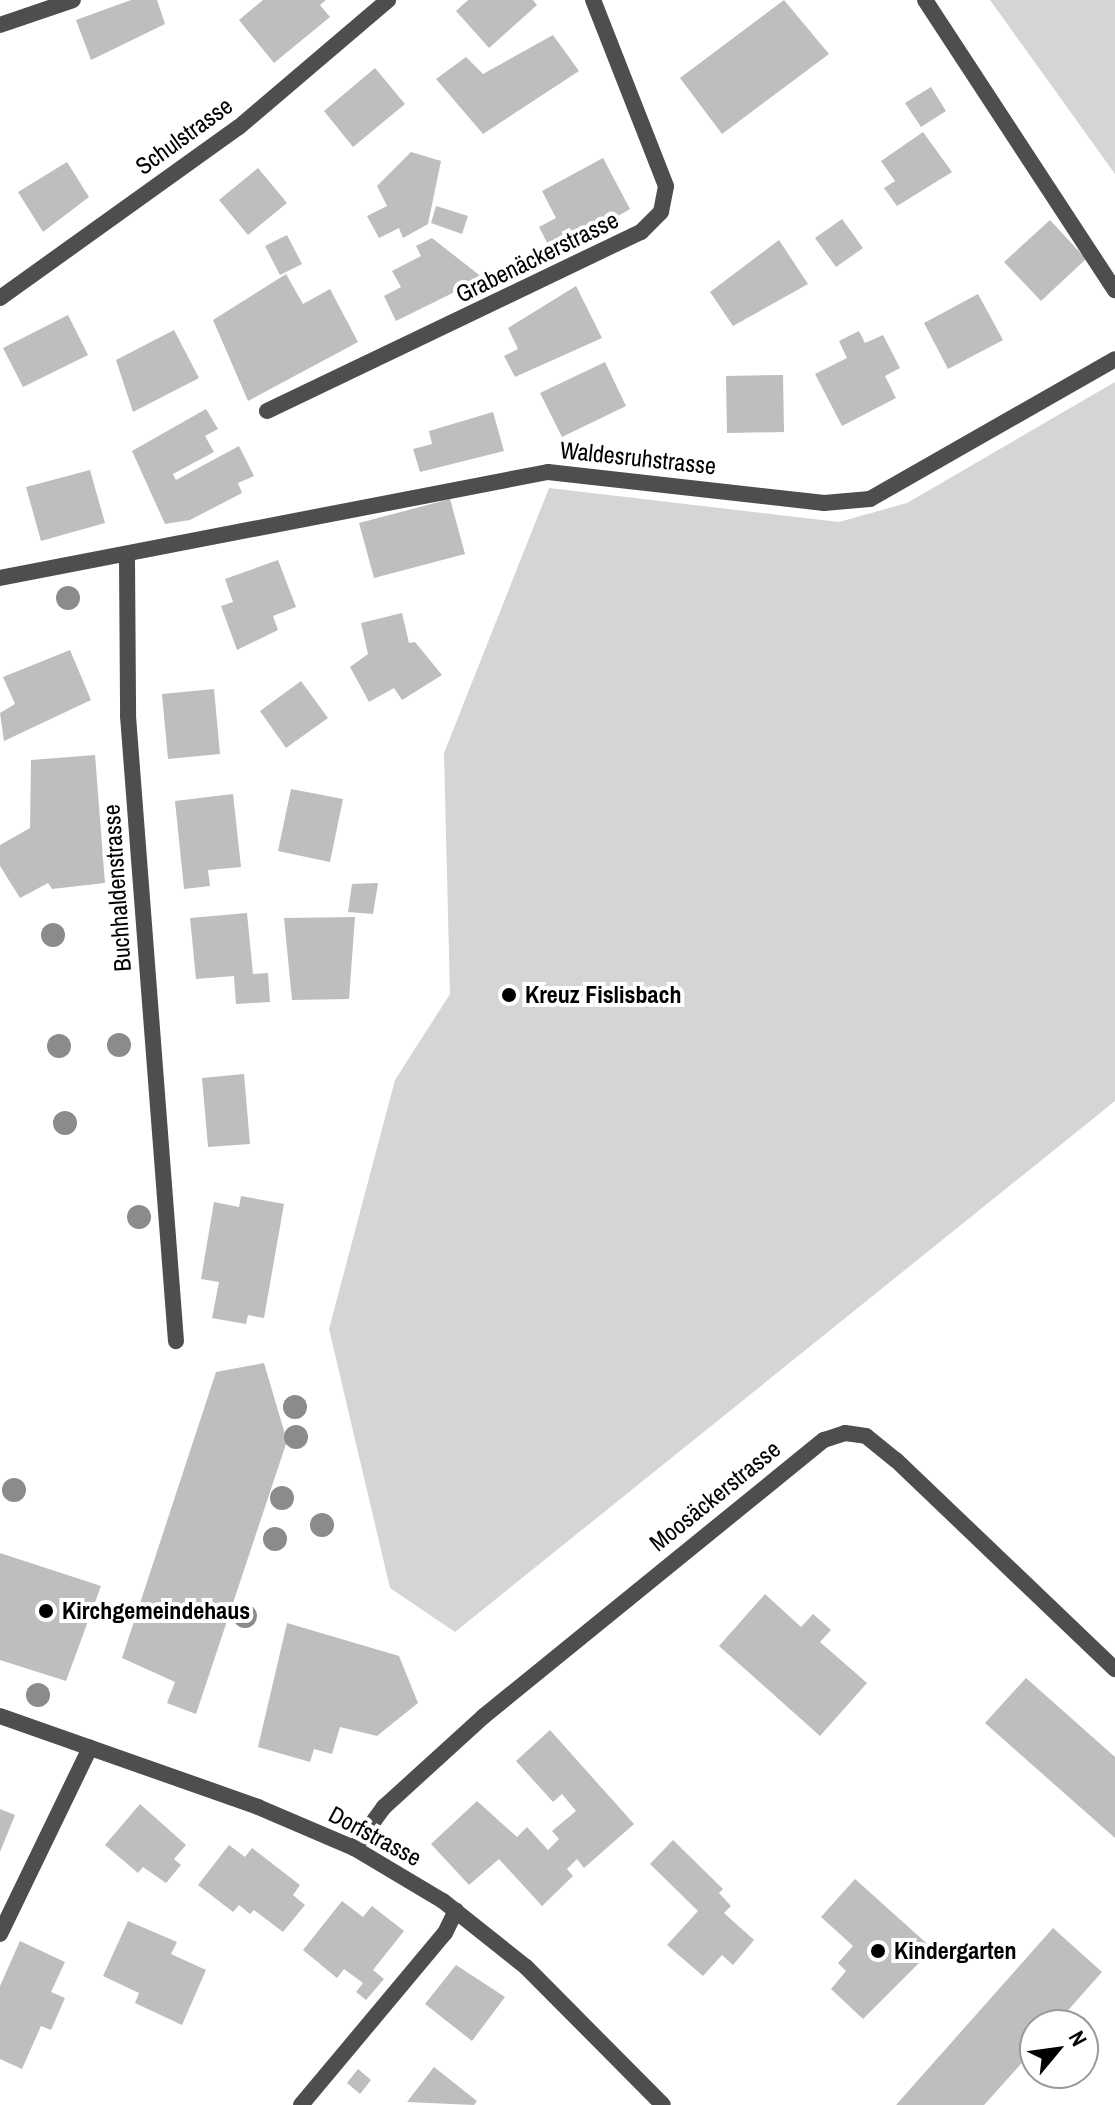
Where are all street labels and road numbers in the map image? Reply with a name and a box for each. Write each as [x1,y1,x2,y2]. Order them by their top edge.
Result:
street label: Schulstrasse [130,91,238,181]
street label: Grabenäckerstrasse [451,205,623,309]
street label: Waldesruhstrasse [559,435,717,481]
street label: Buchhaldenstrasse [97,804,137,972]
street label: Moosäckerstrasse [644,1435,786,1557]
street label: Dorfstrasse [324,1800,426,1872]

